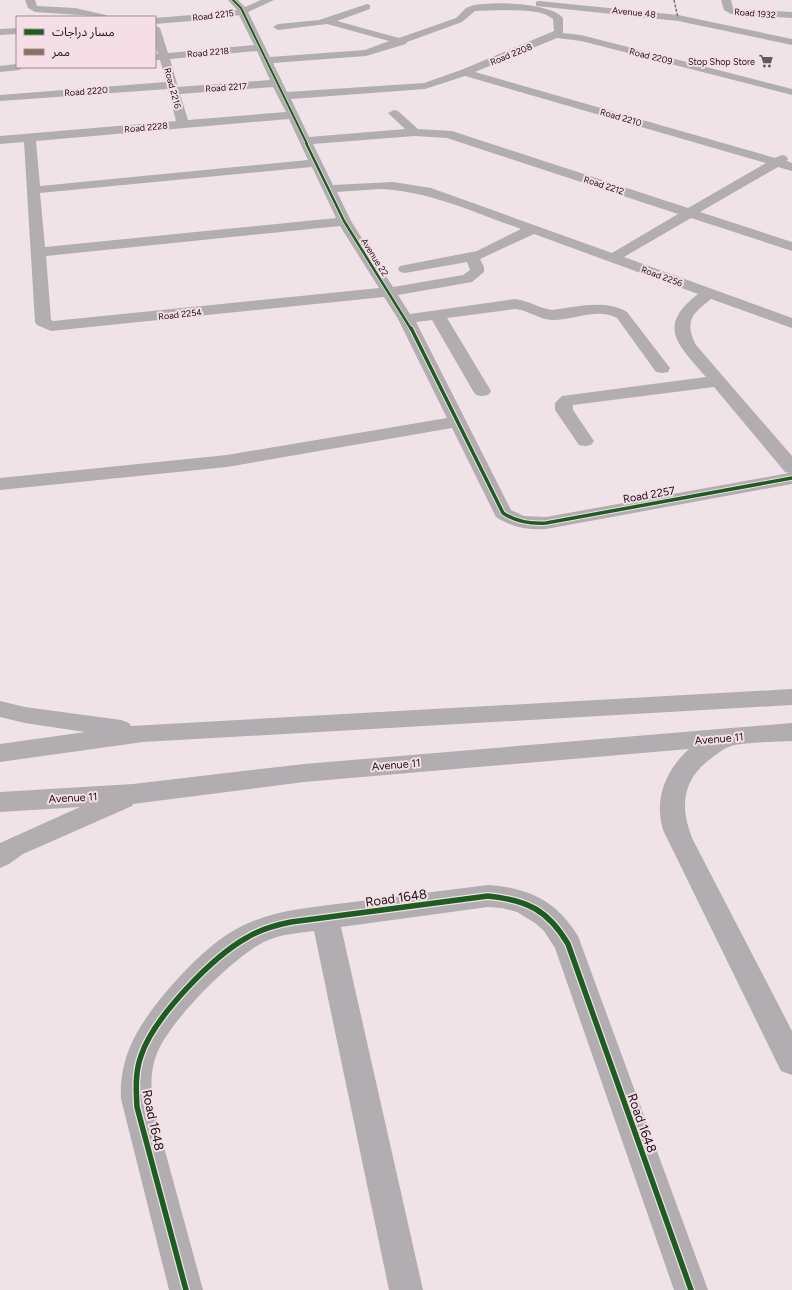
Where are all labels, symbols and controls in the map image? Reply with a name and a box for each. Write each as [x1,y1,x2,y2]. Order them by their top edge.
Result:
street label: Avenue 48 [612,4,657,20]
street label: Road 1932 [734,6,776,20]
street label: Road 2215 [192,7,234,23]
legend [16,16,156,68]
text: مسار دراجات [52,25,115,39]
street label: Road 2208 [488,40,534,67]
text: ممر [51,45,70,59]
street label: Road 2218 [186,45,230,59]
street label: Road 2209 [628,45,674,67]
supermarket icon: Stop Shop Store [758,53,774,69]
place label: Stop Shop Store [688,56,755,67]
street label: Road 2216 [162,66,184,110]
street label: Road 2217 [205,80,247,94]
street label: Road 2220 [64,84,108,98]
street label: Road 2210 [599,106,643,128]
street label: Road 2228 [124,120,169,134]
street label: Road 2212 [582,173,626,197]
street label: Avenue 22 [359,236,391,278]
street label: Road 2256 [640,263,684,289]
street label: Road 2254 [158,306,203,322]
street label: Road 2257 [622,484,676,506]
street label: Avenue 11 [694,730,744,748]
street label: Avenue 11 [371,756,421,774]
street label: Avenue 11 [48,790,98,806]
street label: Road 1648 [364,886,428,910]
street label: Road 1648 [139,1088,167,1152]
street label: Road 1648 [624,1091,660,1155]

